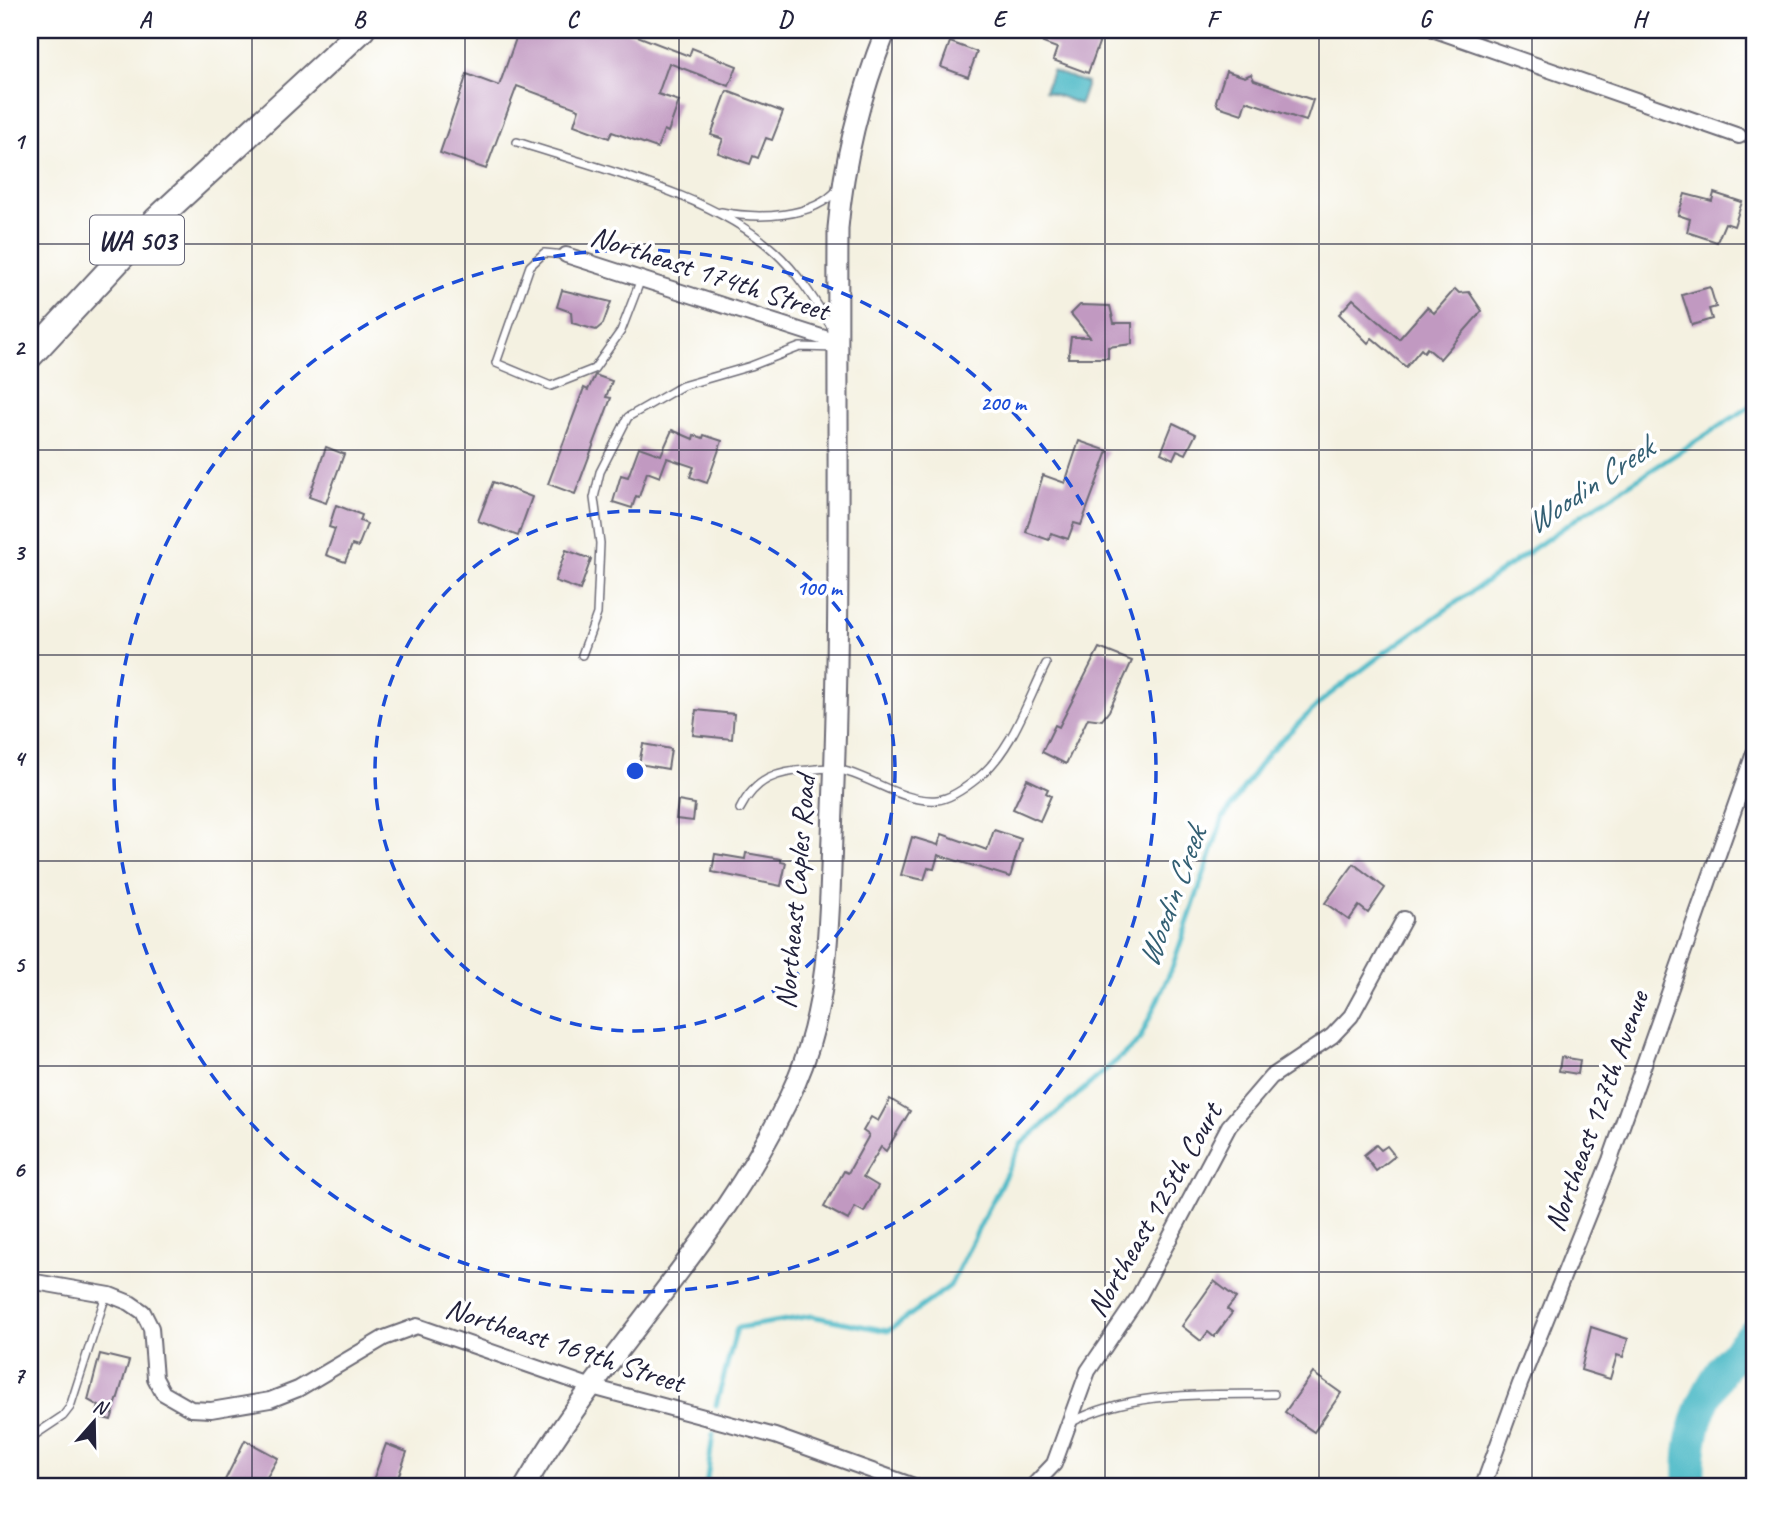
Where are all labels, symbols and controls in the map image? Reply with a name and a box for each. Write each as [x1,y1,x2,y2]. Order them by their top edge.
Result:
text: A [139,5,153,34]
text: B [353,5,367,34]
text: C [567,5,581,34]
text: D [778,5,794,34]
text: E [993,5,1009,34]
text: F [1207,5,1223,34]
text: G [1419,5,1434,34]
text: H [1632,5,1650,34]
text: 1 [14,127,27,156]
road number: WA 503 [90,216,184,264]
street label: Northeast 174th Street [586,217,837,330]
text: 2 [14,333,27,362]
text: 200 m [980,390,1028,416]
water label: Woodin Creek [1518,425,1665,543]
text: 3 [14,538,27,567]
text: 100 m [796,575,844,601]
text: 4 [14,744,27,773]
centre of rings [623,759,647,783]
street label: Northeast Caples Road [766,769,825,1011]
water label: Woodin Creek [1127,817,1217,973]
text: 5 [14,950,26,979]
street label: Northeast 127th Avenue [1535,984,1658,1236]
street label: Northeast 125th Court [1077,1094,1232,1324]
text: 6 [14,1155,27,1184]
street label: Northeast 169th Street [441,1289,692,1402]
text: 7 [14,1361,27,1390]
north arrow [60,1386,130,1456]
text: N [90,1394,112,1421]

